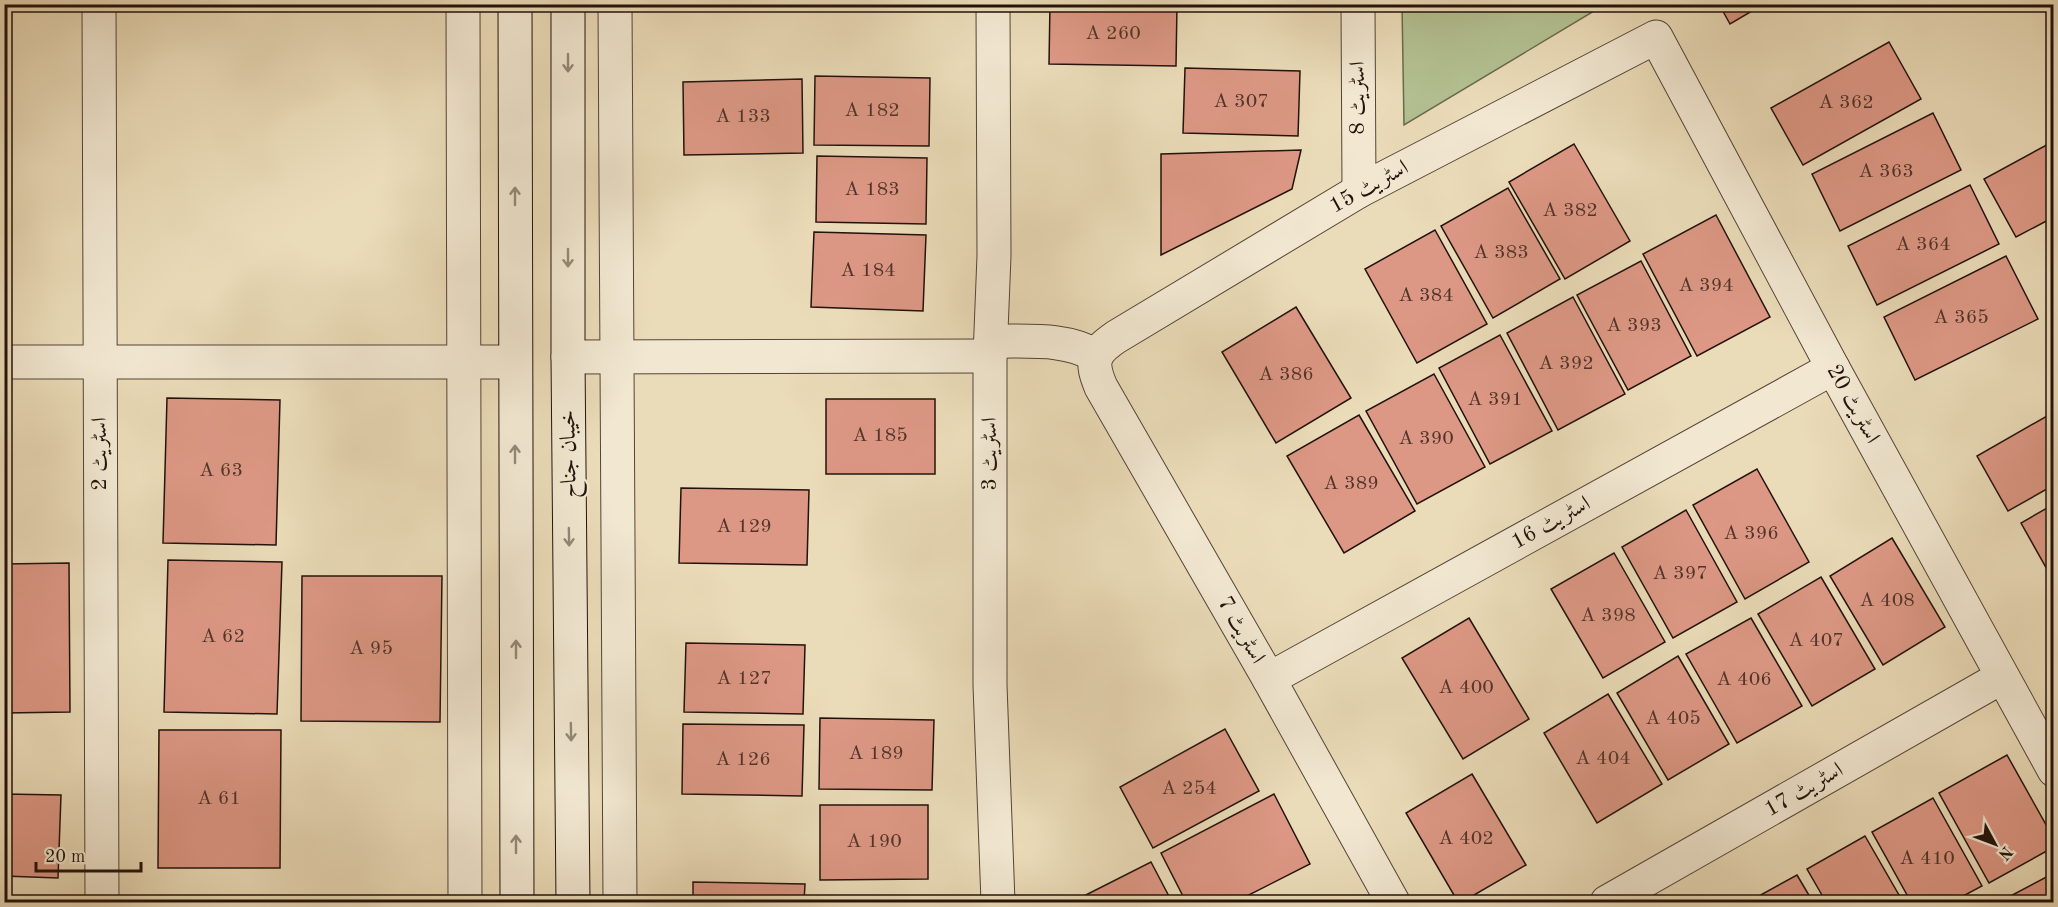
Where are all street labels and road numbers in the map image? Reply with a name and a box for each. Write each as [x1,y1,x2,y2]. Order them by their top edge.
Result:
street label: اسٹریٹ 8 [1347,61,1370,135]
street label: اسٹریٹ 15 [1326,156,1413,218]
street label: اسٹریٹ 20 [1822,361,1884,448]
street label: خیبان جناح [557,410,588,498]
street label: اسٹریٹ 2 [89,417,112,491]
street label: اسٹریٹ 3 [979,417,1002,491]
street label: اسٹریٹ 16 [1508,492,1595,554]
street label: اسٹریٹ 7 [1212,593,1269,668]
street label: اسٹریٹ 17 [1761,759,1847,822]

